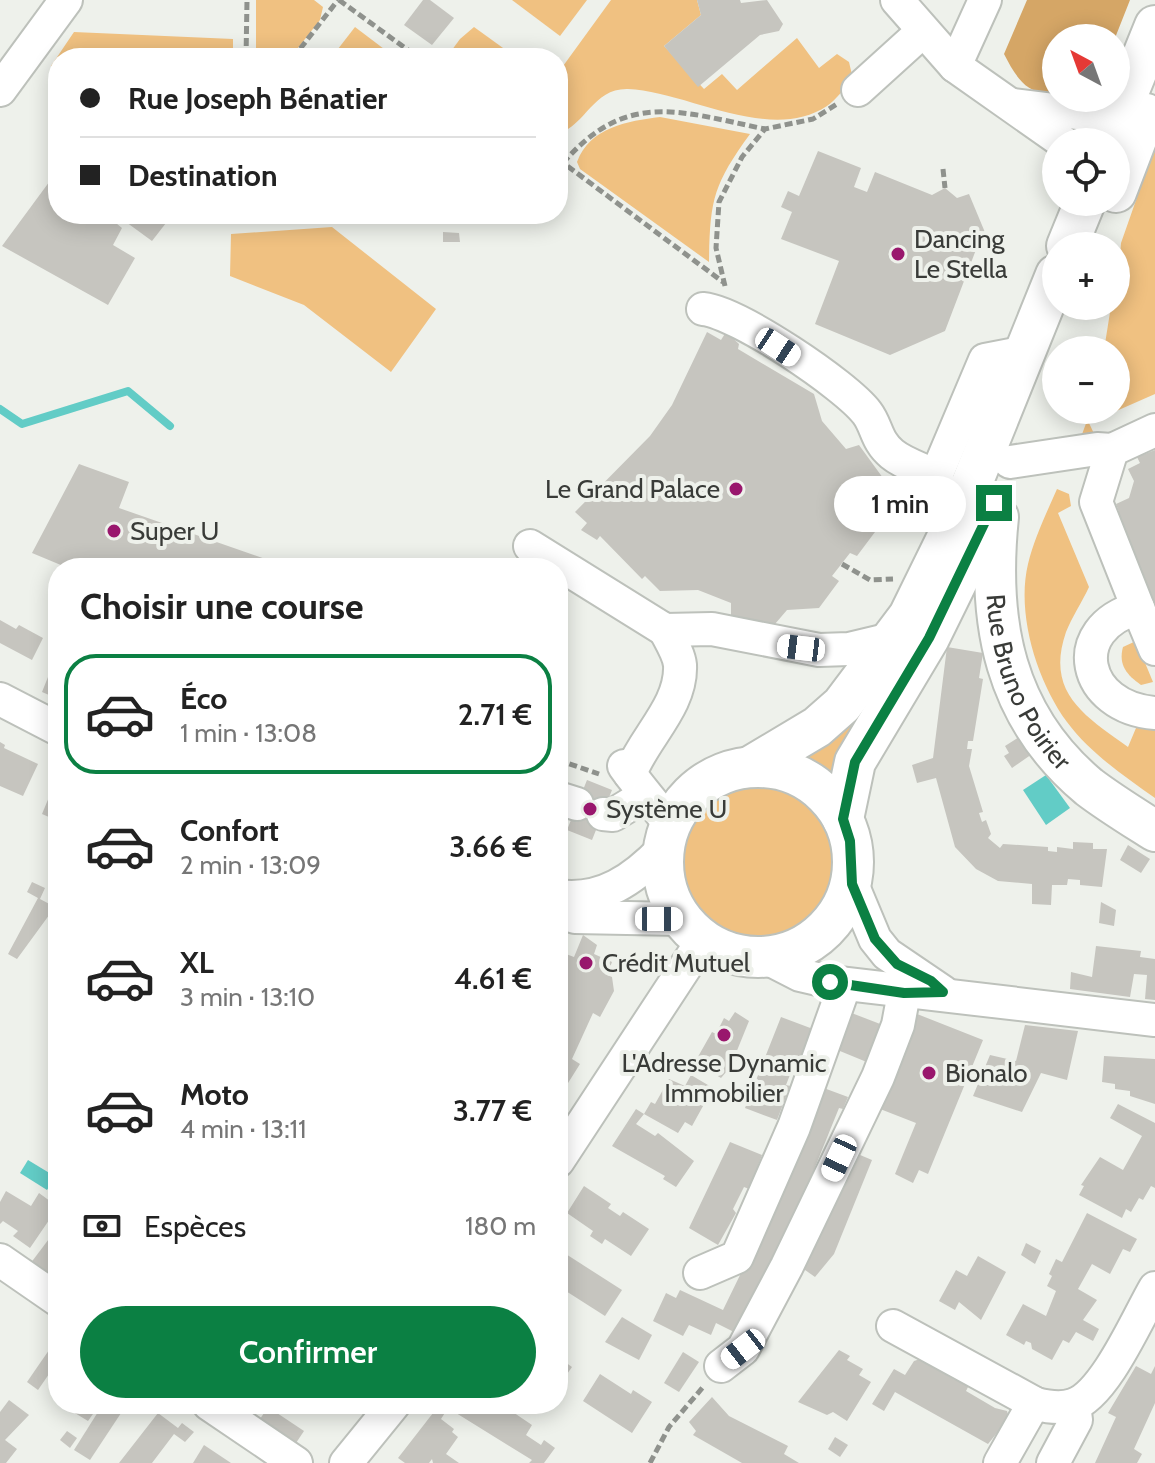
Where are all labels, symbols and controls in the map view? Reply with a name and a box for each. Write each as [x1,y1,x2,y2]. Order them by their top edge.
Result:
north arrow [1042,24,1130,112]
map controls [1042,24,1130,424]
text: Rue Joseph Bénatier [128,80,387,117]
button: locate [1042,128,1130,216]
text: Destination [128,157,278,194]
place label: Dancing Le Stella [914,223,1008,285]
button: + [1042,232,1130,320]
marker: Dancing Le Stella [889,245,907,263]
car [751,324,805,370]
button: − [1042,336,1130,424]
place label: Le Grand Palace [545,473,720,505]
callout: 1 min [834,475,966,531]
marker: Le Grand Palace [727,480,745,498]
route end [976,485,1012,521]
text: 1 min [871,488,929,520]
place label: Super U [130,515,219,547]
marker: Super U [105,522,123,540]
text: Choisir une course [80,584,363,628]
street label: Rue Bruno Poirier [980,593,1078,777]
car [776,633,826,663]
icon: car [84,678,156,750]
text: Éco [180,680,227,717]
text: 2.71 € [458,696,532,733]
text: 1 min · 13:08 [180,717,317,749]
place label: Système U [606,793,727,825]
marker: Système U [581,800,599,818]
icon: car [84,810,156,882]
text: Confort [180,812,279,849]
text: 3.66 € [449,828,532,865]
text: 2 min · 13:09 [180,849,321,881]
car [635,907,683,931]
icon: car [84,942,156,1014]
text: XL [180,944,214,981]
place label: Crédit Mutuel [602,947,750,979]
marker: Crédit Mutuel [577,954,595,972]
text: 4.61 € [454,960,532,997]
route start [812,964,848,1000]
text: 3 min · 13:10 [180,981,315,1013]
marker: L'Adresse Dynamic Immobilier [715,1026,733,1044]
place label: L'Adresse Dynamic Immobilier [621,1047,827,1109]
place label: Bionalo [945,1057,1028,1089]
marker: Bionalo [920,1064,938,1082]
icon: car [84,1074,156,1146]
text: Moto [180,1076,249,1113]
text: 3.77 € [453,1092,532,1129]
text: 4 min · 13:11 [180,1113,307,1145]
car [818,1131,860,1185]
icon: cash [80,1204,124,1248]
text: Espèces [144,1208,246,1245]
text: 180 m [465,1210,536,1242]
button: Confirmer [80,1306,536,1398]
car [717,1325,769,1373]

